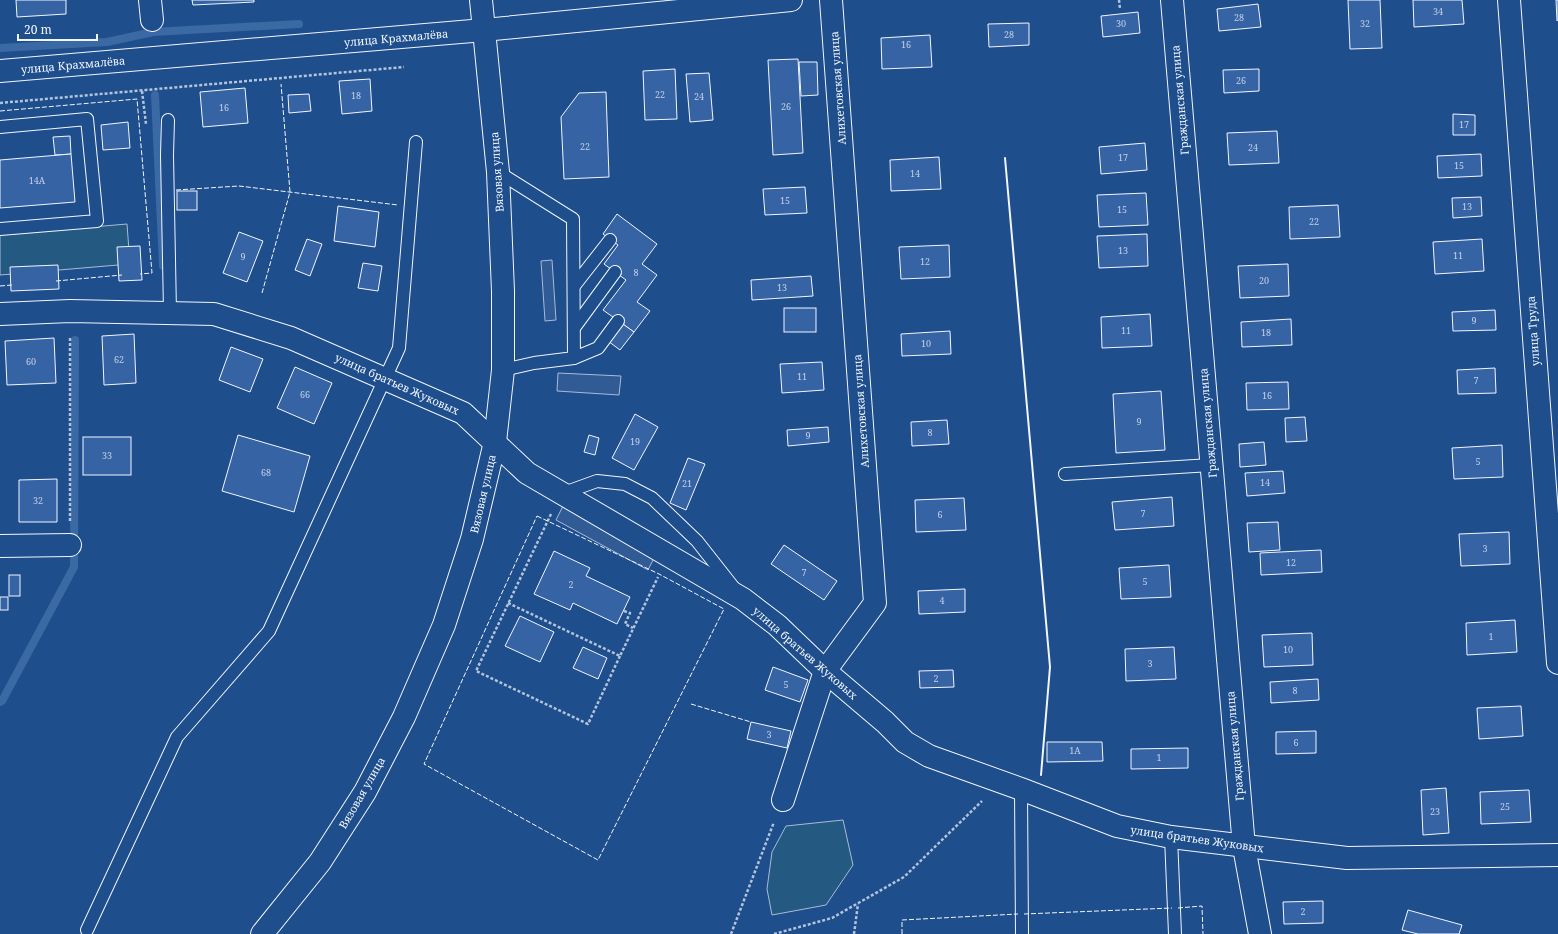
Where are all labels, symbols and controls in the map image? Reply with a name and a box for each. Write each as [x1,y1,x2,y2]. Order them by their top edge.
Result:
house number: 34 [1433,5,1443,18]
house number: 28 [1234,11,1244,24]
scale bar [18,16,97,42]
house number: 30 [1116,17,1126,30]
house number: 32 [1360,17,1370,30]
text: 20 m [24,21,52,38]
street label: улица Крахмалёва [343,25,449,50]
house number: 28 [1004,28,1014,41]
street label: Алихетовская улица [826,31,849,145]
house number: 16 [901,38,911,51]
street label: Гражданская улица [1167,45,1192,155]
street label: улица Крахмалёва [20,52,126,77]
house number: 26 [1236,74,1246,87]
house number: 22 [655,88,665,101]
house number: 18 [351,89,361,102]
house number: 24 [694,90,704,103]
house number: 26 [781,100,791,113]
house number: 16 [219,101,229,114]
house number: 17 [1459,118,1469,131]
street label: Вязовая улица [486,131,507,213]
house number: 22 [580,140,590,153]
house number: 24 [1248,141,1258,154]
house number: 17 [1118,151,1128,164]
house number: 15 [1454,159,1464,172]
house number: 14 [910,167,920,180]
house number: 14А [29,174,46,187]
house number: 15 [780,194,790,207]
house number: 13 [1462,200,1472,213]
house number: 15 [1117,203,1127,216]
house number: 22 [1309,215,1319,228]
house number: 13 [1118,244,1128,257]
house number: 11 [1453,249,1463,262]
house number: 9 [240,250,246,263]
house number: 12 [920,255,930,268]
house number: 8 [633,266,639,279]
house number: 20 [1259,274,1269,287]
house number: 13 [777,281,787,294]
street label: улица Труда [1523,296,1542,366]
house number: 9 [1471,314,1477,327]
house number: 11 [1121,324,1131,337]
house number: 18 [1261,326,1271,339]
house number: 10 [921,337,931,350]
street label: улица братьев Жуковых [333,349,462,418]
house number: 62 [114,353,124,366]
street label: Алихетовская улица [849,354,872,468]
house number: 60 [26,355,36,368]
street label: Гражданская улица [1195,368,1220,478]
house number: 11 [797,370,807,383]
house number: 7 [1473,374,1479,387]
house number: 66 [300,388,310,401]
house number: 16 [1262,389,1272,402]
house number: 9 [1136,415,1142,428]
house number: 8 [927,426,933,439]
house number: 9 [805,429,811,442]
house number: 19 [630,435,640,448]
house number: 33 [102,449,112,462]
street label: Вязовая улица [466,453,499,535]
house number: 5 [1475,455,1481,468]
house number: 68 [261,466,271,479]
house number: 14 [1260,476,1270,489]
house number: 21 [682,477,692,490]
house number: 32 [33,494,43,507]
house number: 7 [1140,507,1146,520]
house number: 6 [937,508,943,521]
house number: 3 [1482,542,1488,555]
house number: 12 [1286,556,1296,569]
house number: 7 [801,566,807,579]
house number: 5 [1142,575,1148,588]
house number: 2 [568,578,574,591]
house number: 4 [939,594,945,607]
street label: улица братьев Жуковых [750,603,861,703]
house number: 1 [1488,630,1494,643]
house number: 10 [1283,643,1293,656]
house number: 3 [1147,657,1153,670]
house number: 2 [933,672,939,685]
house number: 5 [783,678,789,691]
house number: 8 [1292,684,1298,697]
street label: Гражданская улица [1222,691,1247,801]
house number: 3 [766,728,772,741]
house number: 6 [1293,736,1299,749]
house number: 1А [1069,744,1081,757]
house number: 1 [1156,751,1162,764]
street label: Вязовая улица [335,754,388,831]
house number: 25 [1500,800,1510,813]
house number: 23 [1430,805,1440,818]
street label: улица братьев Жуковых [1129,822,1265,855]
house number: 2 [1300,905,1306,918]

